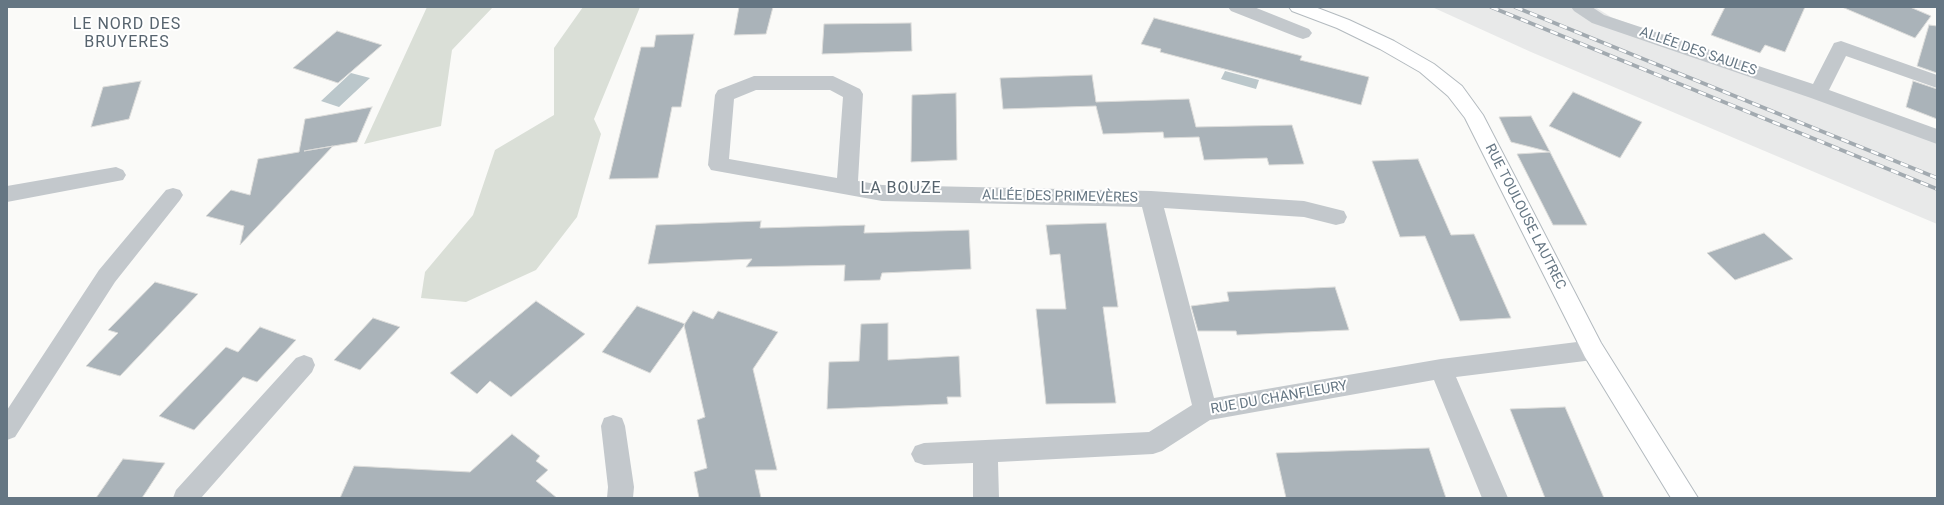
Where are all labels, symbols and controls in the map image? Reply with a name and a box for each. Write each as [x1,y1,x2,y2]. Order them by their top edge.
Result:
district label: LE NORD DES BRUYERES [73,15,181,53]
street label: ALLÉE DES SAULES [1637,24,1759,80]
street label: RUE TOULOUSE LAUTREC [1481,141,1569,293]
district label: LA BOUZE [860,179,942,199]
street label: ALLÉE DES PRIMEVÈRES [982,187,1138,207]
street label: RUE DU CHANFLEURY [1209,378,1349,418]

